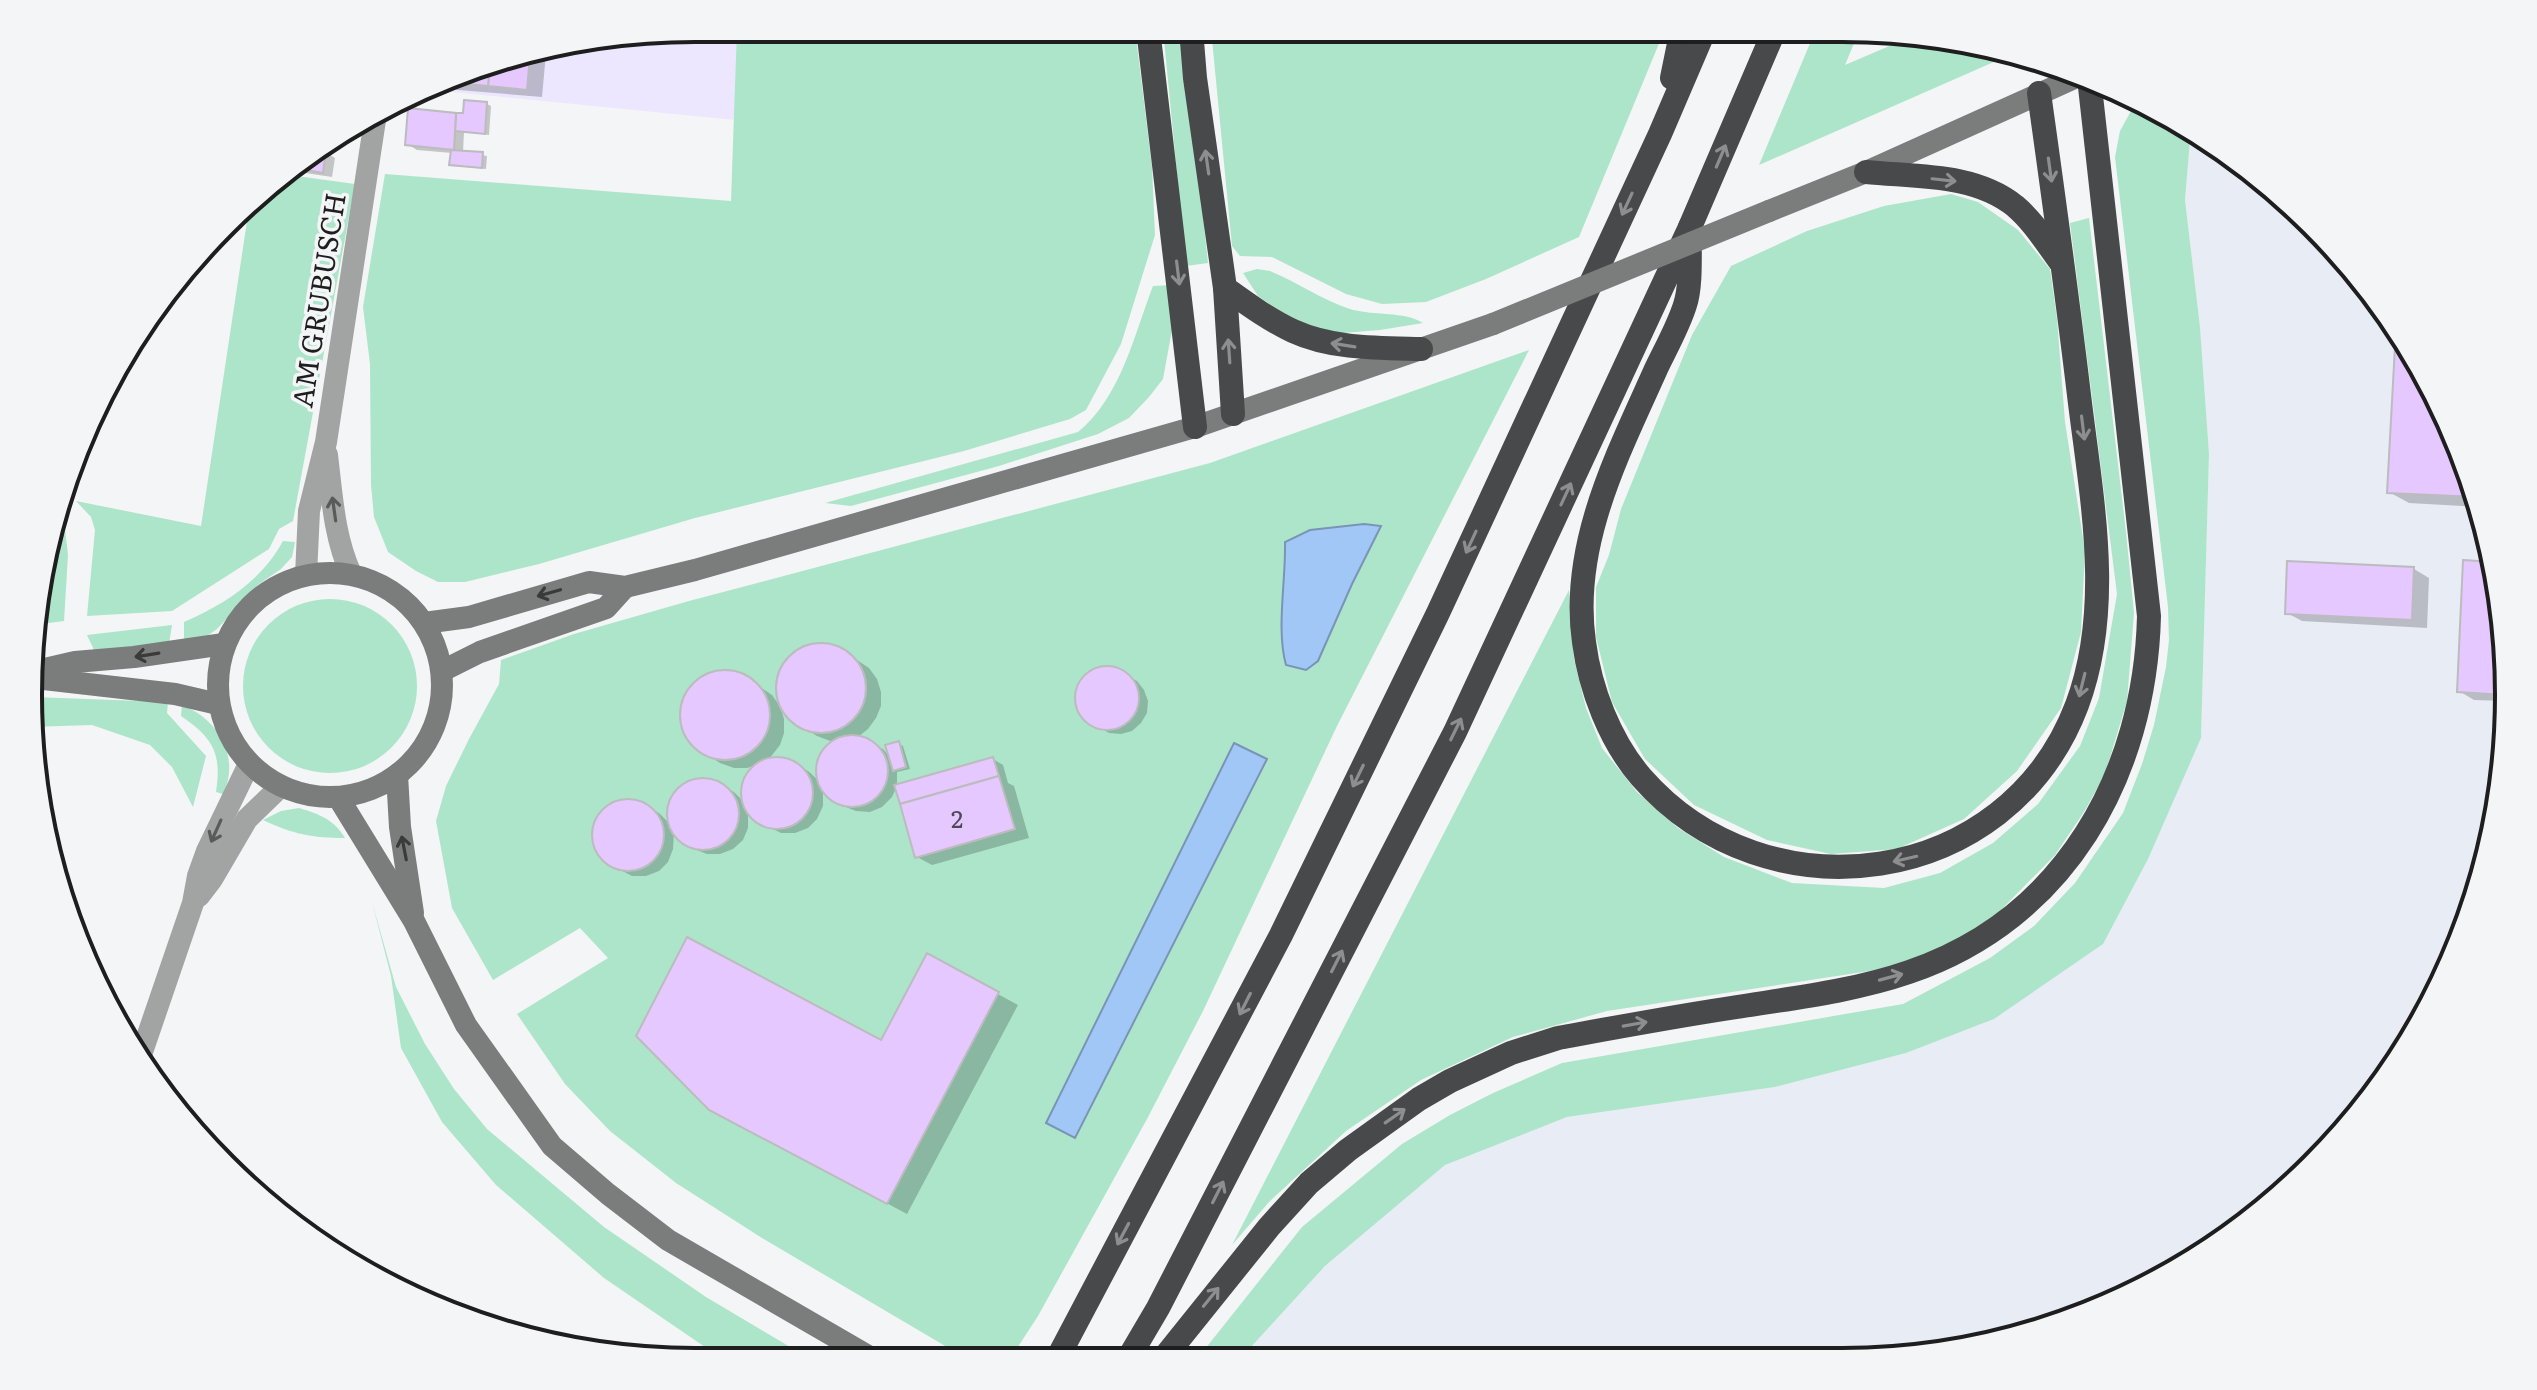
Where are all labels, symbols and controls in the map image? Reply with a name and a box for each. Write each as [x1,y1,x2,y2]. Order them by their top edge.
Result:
one-way arrow [1714,144,1729,168]
one-way arrow [1199,150,1214,175]
one-way arrow [2043,157,2058,182]
one-way arrow [1930,172,1956,187]
street label: AM GRUBUSCH [279,190,355,410]
one-way arrow [1619,192,1634,216]
one-way arrow [1170,259,1185,286]
one-way arrow [1331,336,1356,351]
one-way arrow [1221,338,1236,365]
one-way arrow [2076,415,2091,440]
one-way arrow [1559,482,1574,506]
one-way arrow [326,497,341,522]
one-way arrow [1463,530,1478,554]
one-way arrow [537,586,563,601]
one-way arrow [135,648,160,663]
one-way arrow [2074,672,2089,698]
one-way arrow [1448,718,1464,742]
one-way arrow [1350,764,1365,788]
house number: 2 [951,800,963,835]
one-way arrow [207,819,222,843]
one-way arrow [396,836,411,861]
one-way arrow [1893,852,1919,867]
one-way arrow [1329,949,1345,973]
one-way arrow [1877,969,1903,984]
one-way arrow [1237,992,1253,1015]
one-way arrow [1622,1015,1647,1030]
one-way arrow [1384,1108,1406,1124]
one-way arrow [1210,1180,1226,1204]
one-way arrow [1115,1221,1130,1245]
one-way arrow [1202,1288,1220,1308]

